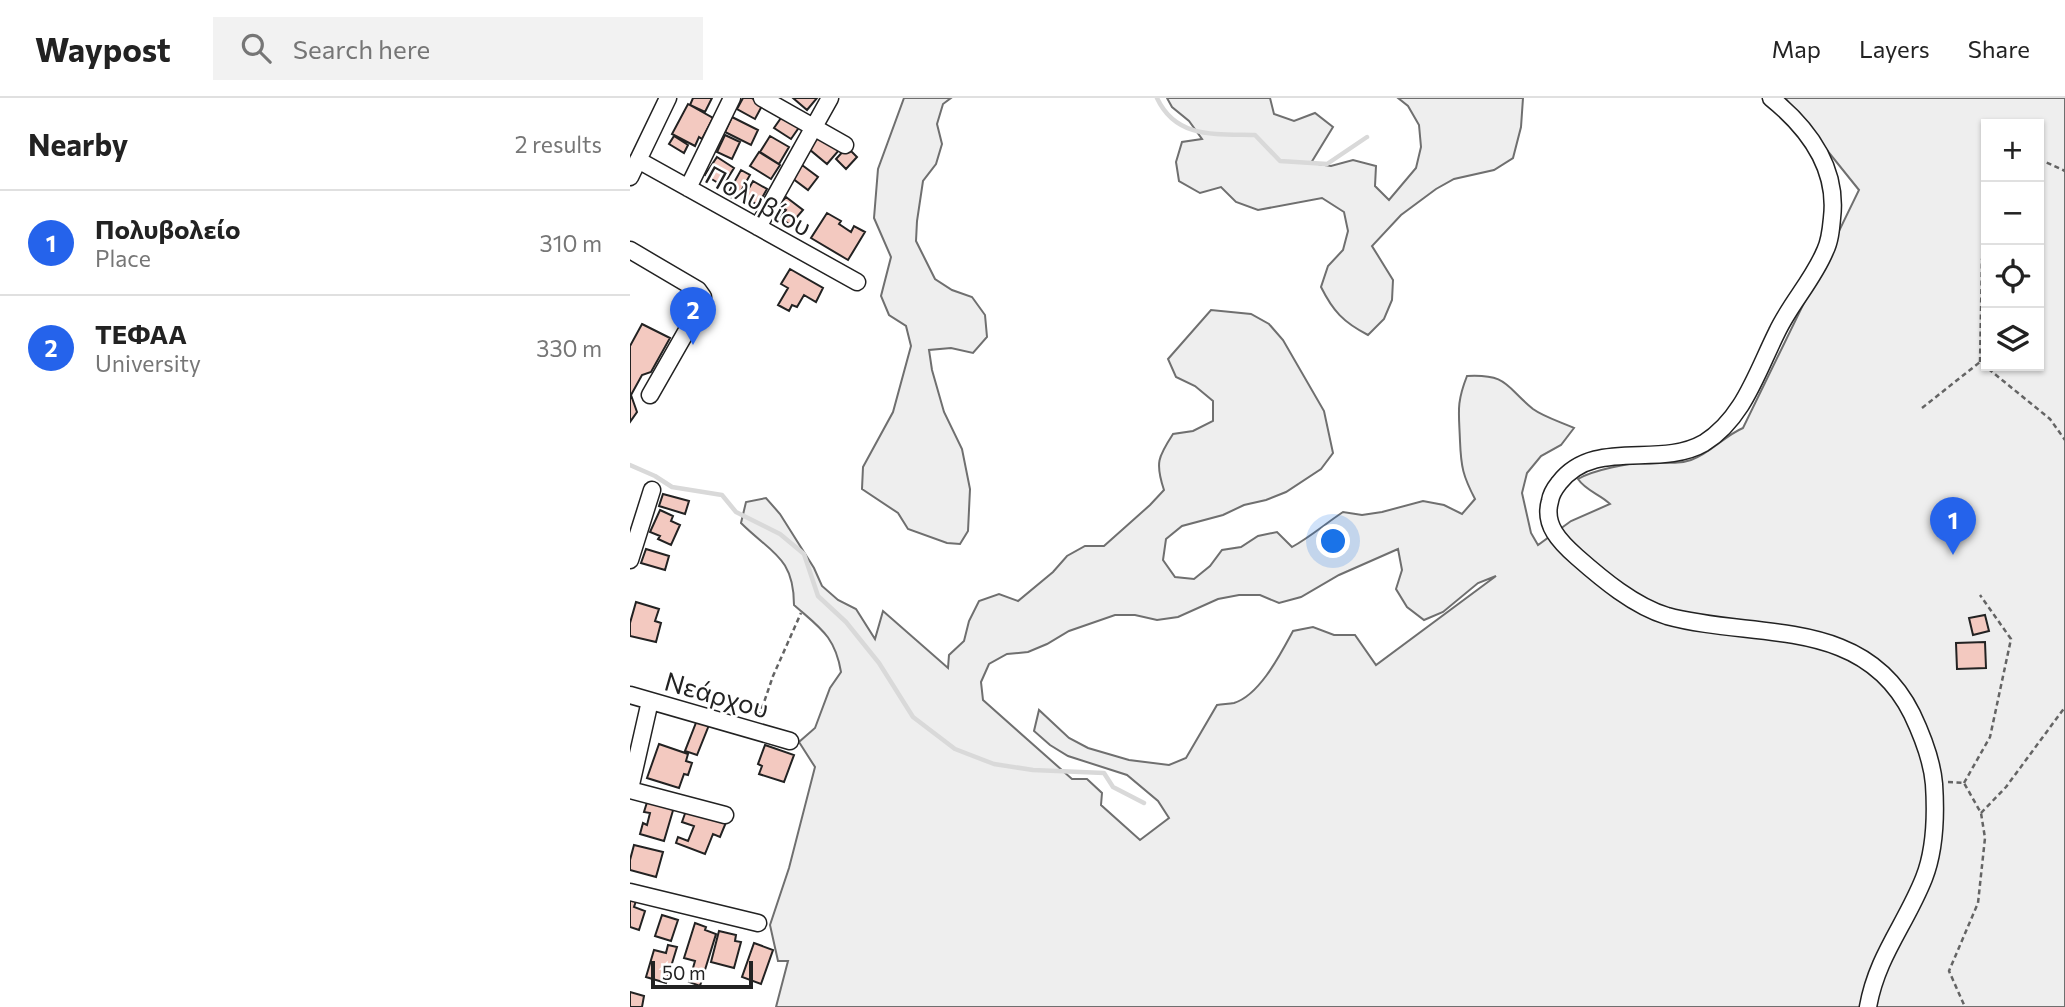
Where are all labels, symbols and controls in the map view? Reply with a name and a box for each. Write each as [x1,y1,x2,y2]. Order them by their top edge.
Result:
search box [213,17,703,80]
text: Waypost [35,28,171,69]
icon: search [237,29,275,67]
text: Search here [293,33,430,64]
text: Map [1772,34,1821,63]
text: Layers [1859,34,1930,63]
text: Share [1968,34,2030,63]
map controls [1981,119,2044,371]
button: + [1981,119,2044,182]
text: Nearby [28,125,128,162]
text: 2 results [515,130,602,158]
street label: Πολυβίου [701,158,817,242]
button: − [1981,182,2044,245]
text: Πολυβολείο [95,213,240,244]
text: 1 [46,229,56,257]
text: 310 m [540,229,602,257]
text: Place [95,244,151,272]
button: locate [1981,245,2044,308]
pin: 2 [670,287,716,345]
button: layers [1981,308,2044,371]
text: ΤΕΦΑΑ [95,318,187,349]
text: 2 [44,334,58,362]
text: 330 m [536,334,602,362]
text: University [95,349,201,377]
pin: 1 [1930,497,1976,555]
your location [1316,524,1350,558]
street label: Νεάρχου [661,664,773,724]
scale bar [651,958,752,990]
text: 50 m [662,961,706,984]

